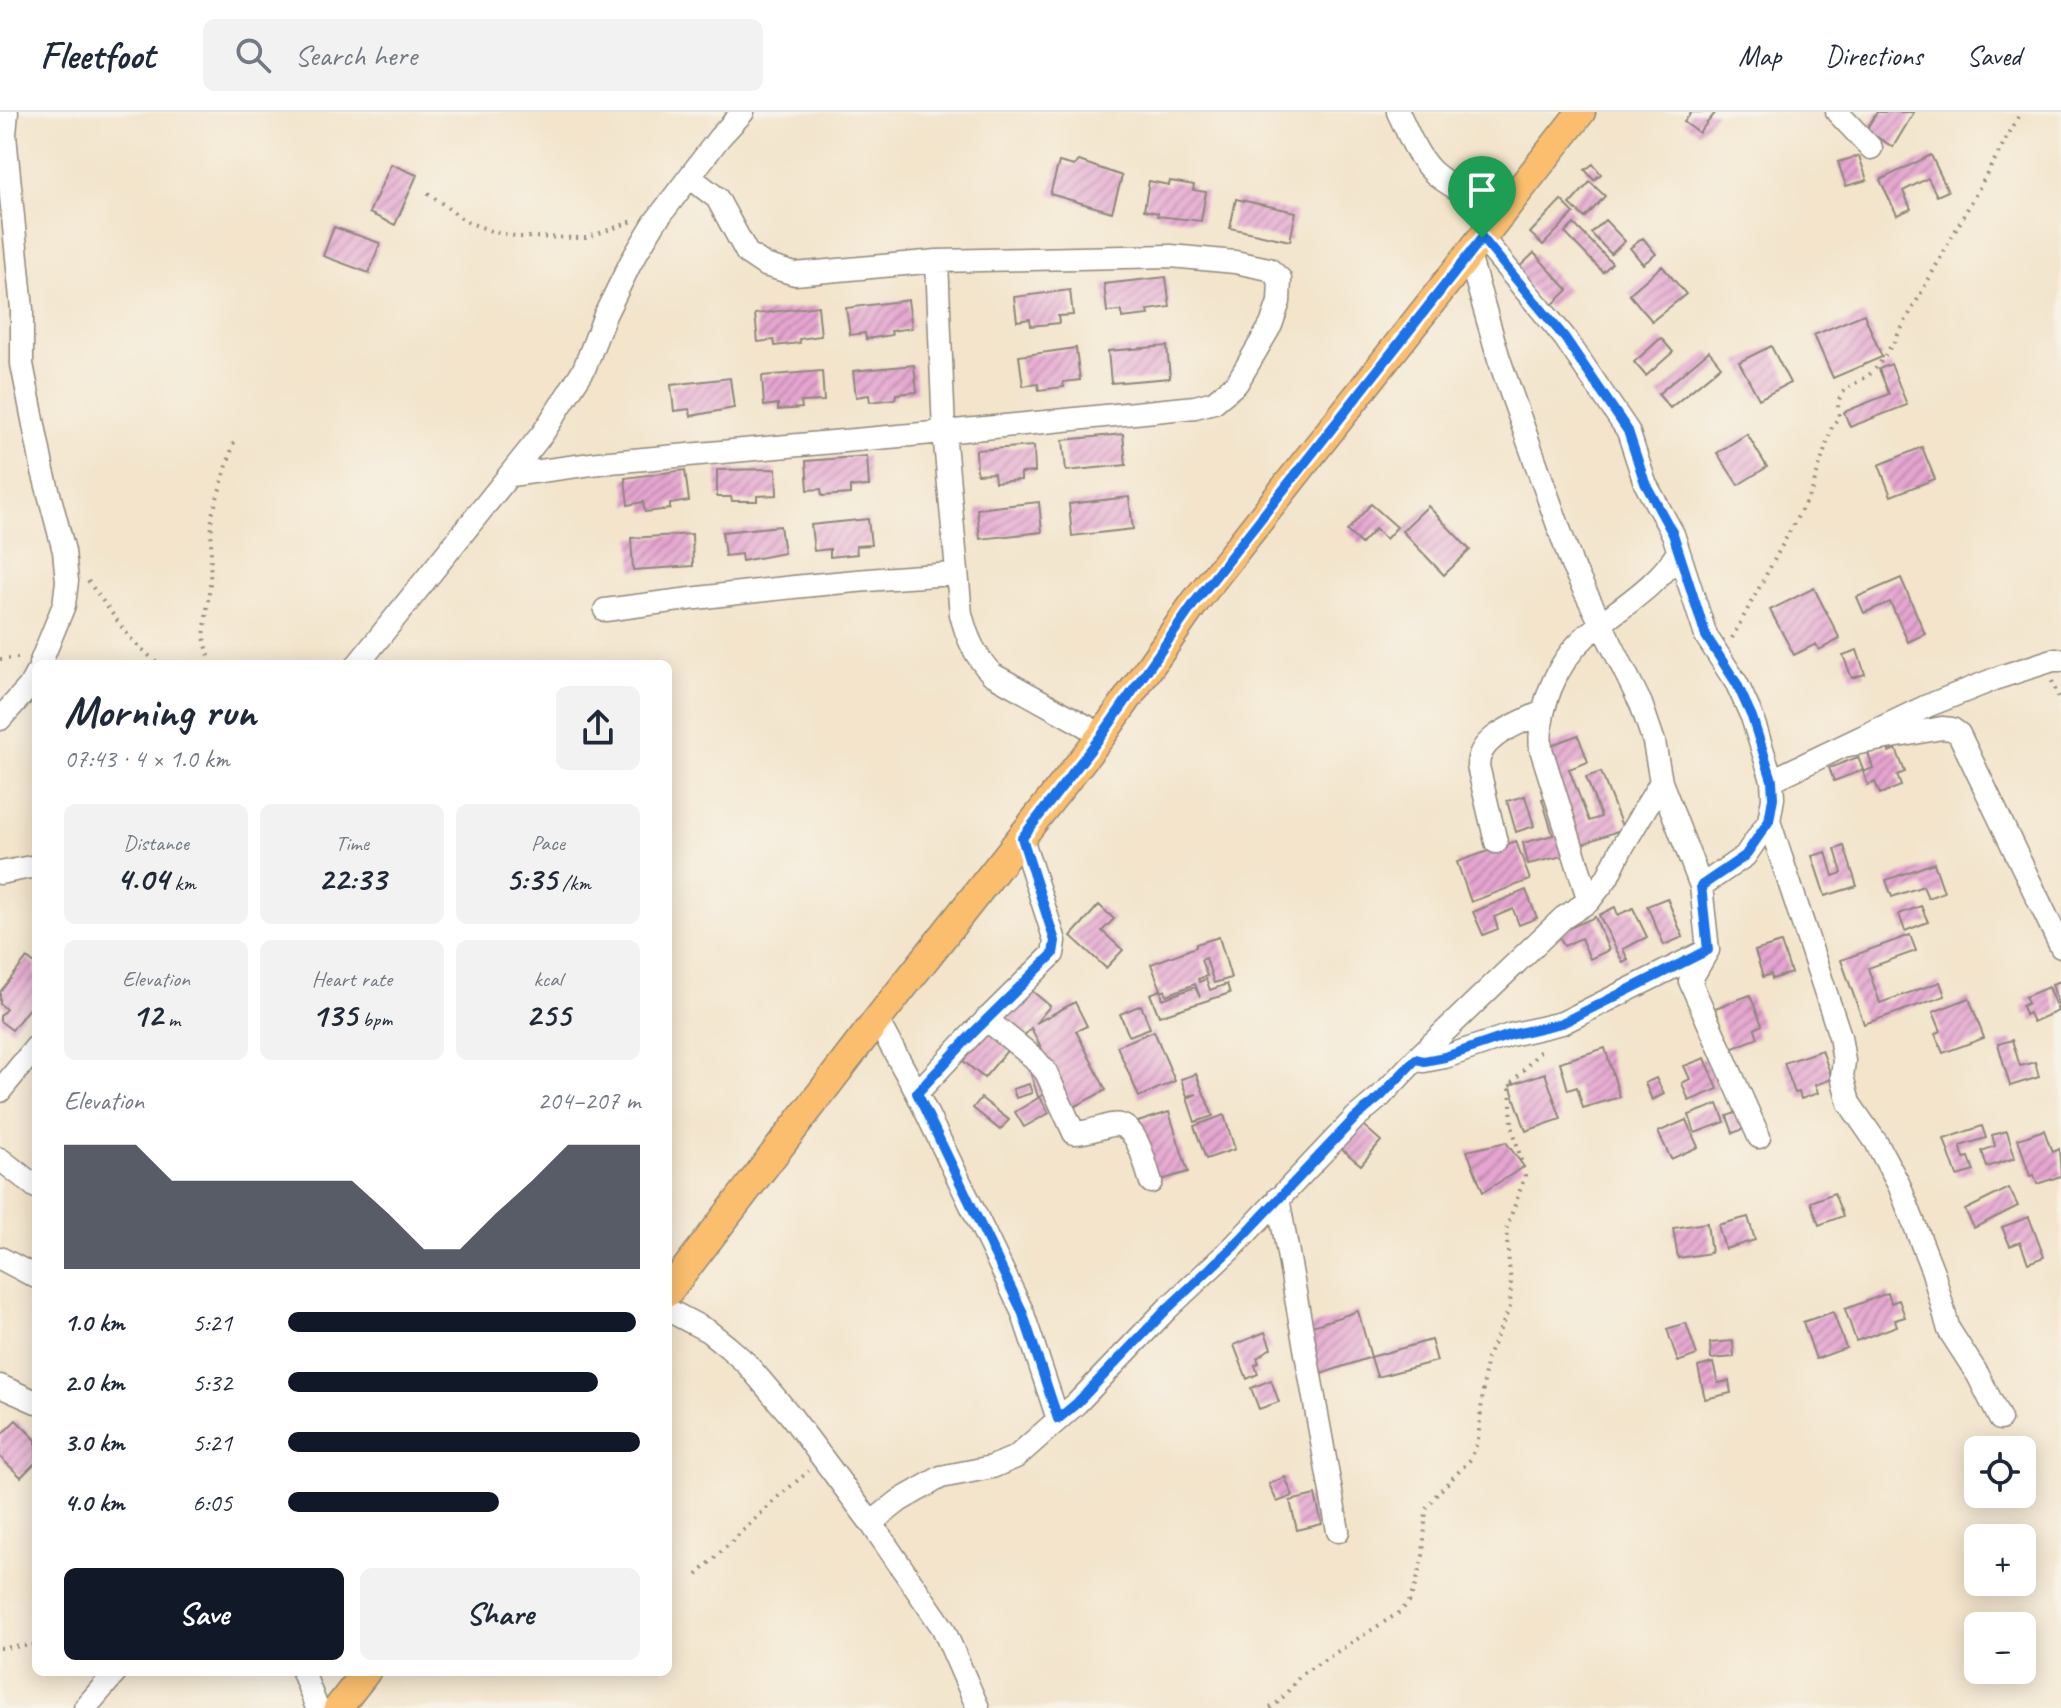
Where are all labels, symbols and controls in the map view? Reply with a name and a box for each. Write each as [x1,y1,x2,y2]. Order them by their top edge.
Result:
search box [203,19,763,91]
text: Fleetfoot [40,32,155,79]
icon: search [231,33,275,77]
text: Search here [295,36,417,74]
text: Map [1738,38,1781,73]
text: Directions [1825,38,1923,73]
text: Saved [1967,38,2021,73]
pin [1448,156,1516,238]
icon: arrive [1460,168,1504,212]
text: Morning run [64,684,256,739]
button: share [556,686,640,770]
text: 07:43 · 4 × 1.0 km [64,742,230,775]
text: Distance [123,829,189,857]
text: Time [335,829,369,857]
text: Pace [531,829,565,857]
text: 4.04 [116,857,169,900]
text: 22:33 [318,857,386,900]
text: 5:35 [505,857,557,900]
text: km [169,869,196,897]
text: /km [557,869,591,897]
text: Elevation [122,965,190,993]
text: Heart rate [312,965,392,993]
text: kcal [533,965,563,993]
text: 12 [132,993,162,1036]
text: 135 [312,993,357,1036]
text: 255 [526,993,570,1036]
text: m [162,1005,180,1033]
text: bpm [357,1005,392,1033]
text: Elevation [64,1084,144,1117]
text: 204–207 m [537,1084,640,1117]
text: 1.0 km [64,1306,124,1339]
text: 5:21 [192,1306,232,1339]
text: 2.0 km [64,1366,124,1399]
text: 5:32 [192,1366,232,1399]
text: 3.0 km [64,1426,124,1459]
text: 5:21 [192,1426,232,1459]
map controls [1964,1436,2036,1684]
button: locate [1964,1436,2036,1508]
text: 4.0 km [64,1486,124,1519]
text: 6:05 [192,1486,232,1519]
button: + [1964,1524,2036,1596]
button: Save [64,1568,344,1660]
button: Share [360,1568,640,1660]
button: − [1964,1612,2036,1684]

